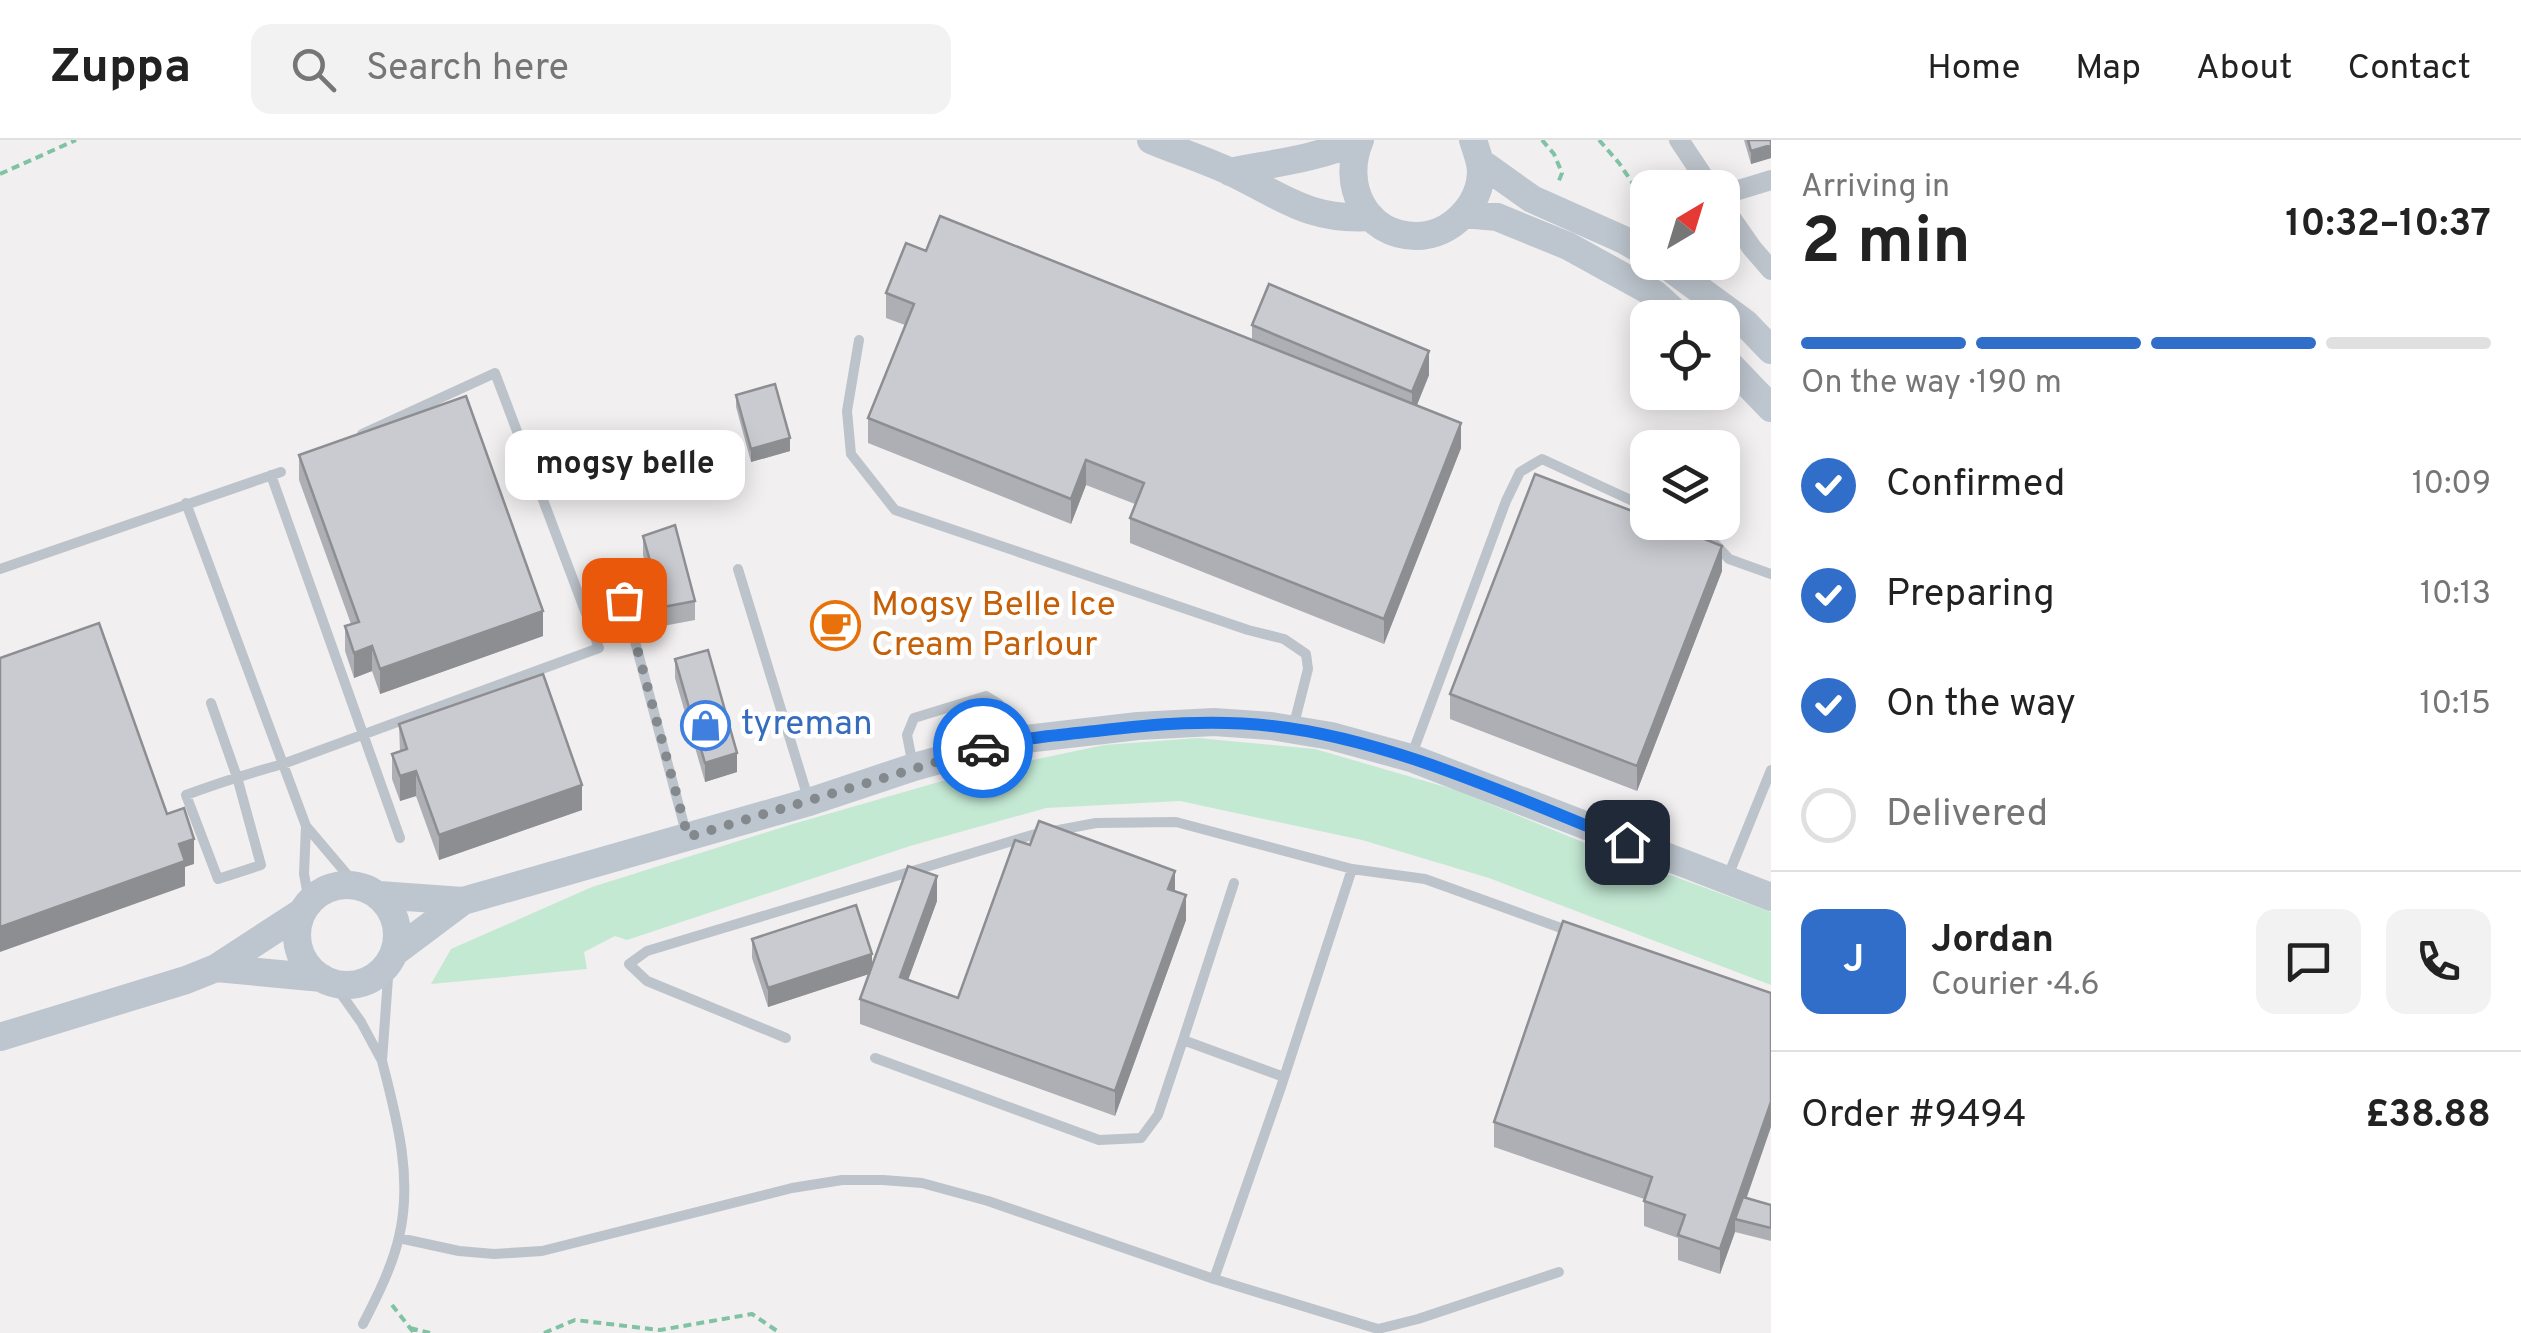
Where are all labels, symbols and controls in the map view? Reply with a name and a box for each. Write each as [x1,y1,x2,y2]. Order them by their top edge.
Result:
search box [251,24,951,114]
text: Zuppa [50,39,191,99]
icon: search [286,42,341,97]
text: Search here [366,45,569,94]
text: Home [1927,47,2020,91]
text: Map [2075,47,2141,91]
text: About [2196,47,2292,91]
text: Contact [2347,47,2471,91]
text: Arriving in [1801,168,1950,208]
north arrow [1630,170,1740,280]
map controls [1630,170,1740,540]
text: 10:32–10:37 [2285,201,2491,250]
text: 2 min [1801,204,1971,286]
button: locate [1630,300,1740,410]
text: On the way · 190 m [1801,364,2062,404]
callout: mogsy belle [504,430,744,500]
button: layers [1630,430,1740,540]
text: mogsy belle [535,445,715,485]
icon: check [1801,458,1856,513]
text: Confirmed [1886,461,2065,510]
text: 10:09 [2412,465,2491,505]
pin [582,558,667,643]
icon: check [1801,568,1856,623]
text: Preparing [1886,571,2055,620]
icon: bag [597,573,652,628]
text: 10:13 [2420,575,2491,615]
place label: Mogsy Belle Ice Cream Parlour [871,584,1116,668]
cafe icon: Mogsy Belle Ice Cream Parlour [810,600,862,652]
icon: check [1801,678,1856,733]
text: On the way [1886,681,2076,730]
text: 10:15 [2420,685,2491,725]
courier [933,698,1033,798]
shop icon: tyreman [680,699,732,751]
place label: tyreman [741,703,873,747]
icon: car [956,721,1011,776]
text: Delivered [1886,791,2048,840]
pin [1585,800,1670,885]
icon: home [1600,815,1655,870]
button: chat [2256,909,2361,1014]
button: phone [2386,909,2491,1014]
text: Jordan [1931,917,2054,966]
text: J [1843,937,1864,986]
text: Courier · 4.6 [1931,966,2100,1006]
text: Order #9494 [1801,1092,2027,1141]
text: £38.88 [2365,1092,2491,1141]

